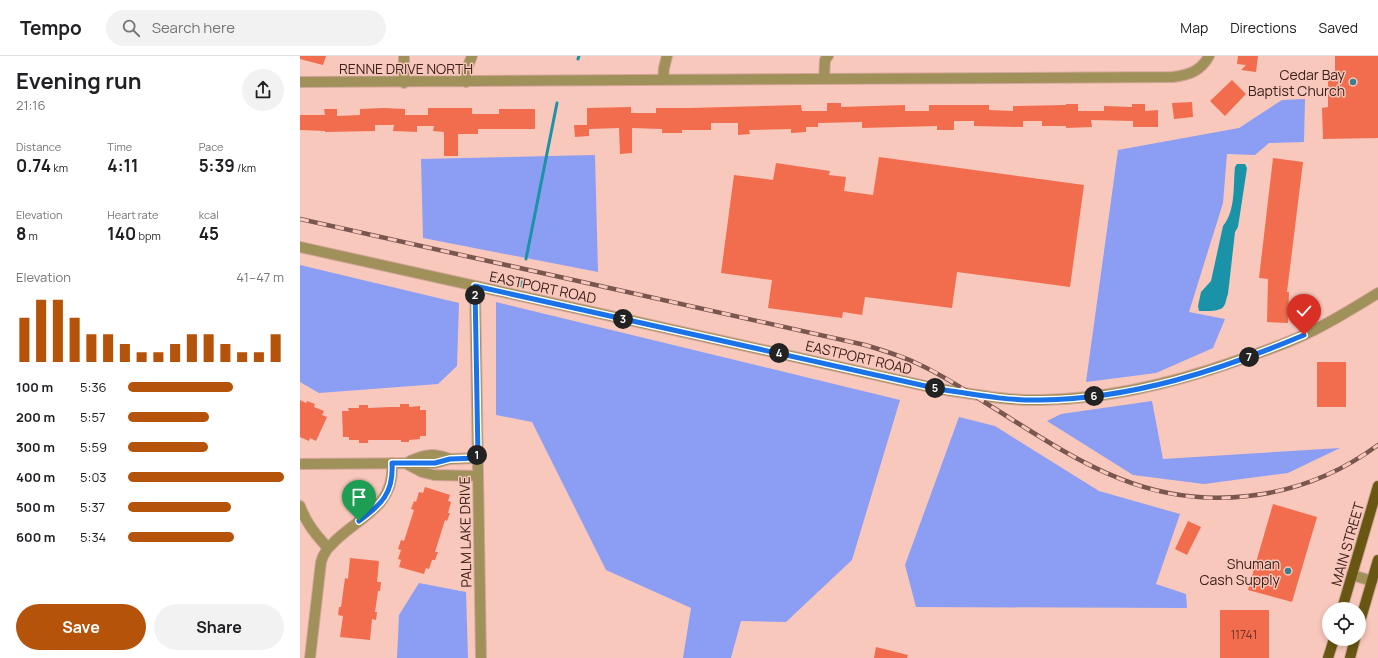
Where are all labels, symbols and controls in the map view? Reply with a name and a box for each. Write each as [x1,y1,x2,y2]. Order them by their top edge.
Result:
search box [106,10,386,46]
text: Tempo [20,15,82,41]
icon: search [120,17,142,39]
text: Search here [152,17,235,38]
text: Map [1180,18,1208,37]
text: Directions [1230,18,1297,37]
text: Saved [1319,18,1358,37]
street label: RENNE DRIVE NORTH [339,59,473,78]
place label: Cedar Bay Baptist Church [1248,65,1346,100]
text: Evening run [16,66,141,96]
button: share [242,69,284,111]
marker: Cedar Bay Baptist Church [1348,77,1358,87]
text: 21:16 [16,96,46,114]
text: Distance [16,139,61,154]
text: Time [107,139,132,154]
text: Pace [199,139,224,154]
text: 0.74 [16,154,51,177]
text: 4:11 [107,154,138,177]
text: 5:39 [199,154,235,177]
text: km [51,160,68,175]
text: /km [235,160,256,175]
text: Elevation [16,207,62,222]
text: Heart rate [107,207,158,222]
text: kcal [199,207,219,222]
text: 8 [16,222,26,245]
text: 140 [107,222,136,245]
text: 45 [199,222,219,245]
text: m [26,228,38,243]
text: bpm [136,228,161,243]
street label: EASTPORT ROAD [488,266,598,308]
text: Elevation [16,268,71,286]
text: 41–47 m [236,268,284,286]
pin: 2 [465,285,485,305]
text: 2 [472,287,478,302]
pin [1287,294,1321,335]
icon: check [1293,300,1315,322]
pin: 3 [613,309,633,329]
text: 3 [620,311,626,326]
street label: EASTPORT ROAD [804,336,914,378]
pin: 4 [769,343,789,363]
text: 4 [776,345,782,360]
pin: 7 [1239,347,1259,367]
text: 7 [1246,349,1252,364]
text: 100 m [16,378,53,396]
text: 5:36 [80,378,107,396]
pin: 5 [925,378,945,398]
text: 5 [932,380,938,395]
pin: 6 [1084,386,1104,406]
text: 6 [1091,388,1097,403]
text: 200 m [16,408,55,426]
text: 5:57 [80,408,105,426]
text: 300 m [16,438,55,456]
text: 5:59 [80,438,107,456]
pin: 1 [467,445,487,465]
text: 1 [475,447,479,462]
text: 400 m [16,468,55,486]
text: 5:03 [80,468,107,486]
street label: PALM LAKE DRIVE [455,476,475,588]
pin [342,480,376,521]
icon: arrive [348,486,370,508]
text: 500 m [16,498,55,516]
text: 5:37 [80,498,105,516]
street label: MAIN STREET [1326,499,1368,588]
text: 600 m [16,528,55,546]
text: 5:34 [80,528,106,546]
place label: Shuman Cash Supply [1200,554,1281,589]
marker: Shuman Cash Supply [1283,566,1293,576]
map controls [1322,602,1366,646]
button: locate [1322,602,1366,646]
button: Save [16,604,146,650]
button: Share [154,604,284,650]
house number: 11741 [1231,626,1257,643]

